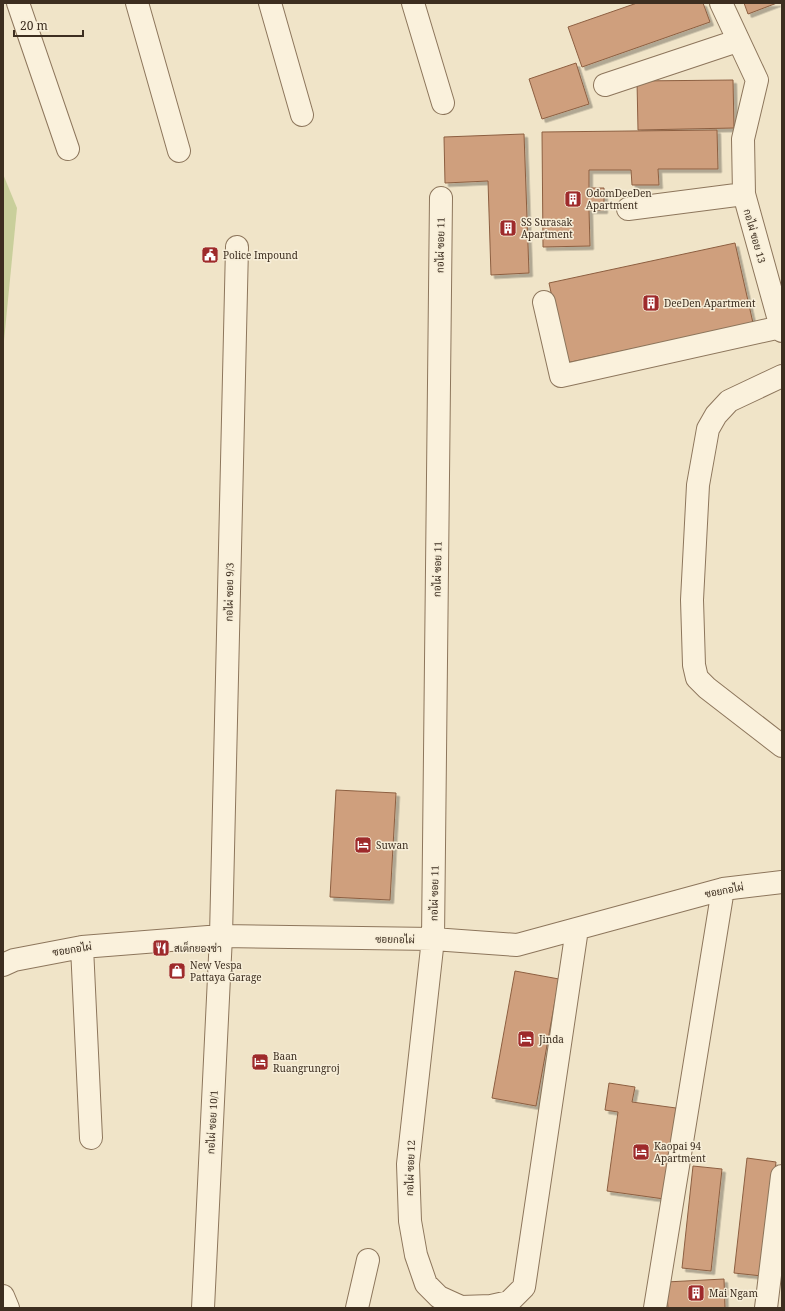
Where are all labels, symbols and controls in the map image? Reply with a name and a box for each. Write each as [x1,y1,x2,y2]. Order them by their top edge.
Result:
scale bar [14,12,83,38]
text: 20 m [20,17,48,34]
place label: OdomDeeDen Apartment [586,186,652,212]
building icon: OdomDeeDen Apartment [563,189,583,209]
street label: กอไผ่ ซอย 13 [741,207,770,265]
place label: SS Surasak Apartment [521,215,573,241]
street label: กอไผ่ ซอย 11 [433,217,447,273]
building icon: SS Surasak Apartment [498,218,518,238]
public building icon: Police Impound [200,245,220,265]
place label: Police Impound [223,248,298,262]
building icon: DeeDen Apartment [641,293,661,313]
place label: DeeDen Apartment [664,296,756,310]
street label: กอไผ่ ซอย 11 [430,541,444,597]
street label: กอไผ่ ซอย 9/3 [221,562,237,622]
hotel icon: Suwan [353,835,373,855]
place label: Suwan [376,838,409,852]
street label: กอไผ่ ซอย 11 [427,865,441,921]
street label: ซอยกอไผ่ [703,879,745,901]
street label: ซอยกอไผ่ [375,932,415,946]
restaurant icon: สเต็กยองซ่า [151,938,171,958]
street label: ซอยกอไผ่ [51,939,93,959]
place label: สเต็กยองซ่า [174,941,222,955]
place label: New Vespa Pattaya Garage [190,958,262,984]
shop icon: New Vespa Pattaya Garage [167,961,187,981]
hotel icon: Jinda [516,1029,536,1049]
place label: Jinda [538,1032,564,1046]
place label: Baan Ruangrungroj [273,1049,340,1075]
hotel icon: Baan Ruangrungroj [250,1052,270,1072]
street label: กอไผ่ ซอย 10/1 [203,1089,221,1155]
place label: Kaopai 94 Apartment [654,1139,706,1165]
street label: กอไผ่ ซอย 12 [402,1140,418,1196]
hotel icon: Kaopai 94 Apartment [631,1142,651,1162]
building icon: Mai Ngam [686,1283,706,1303]
place label: Mai Ngam [709,1286,758,1300]

